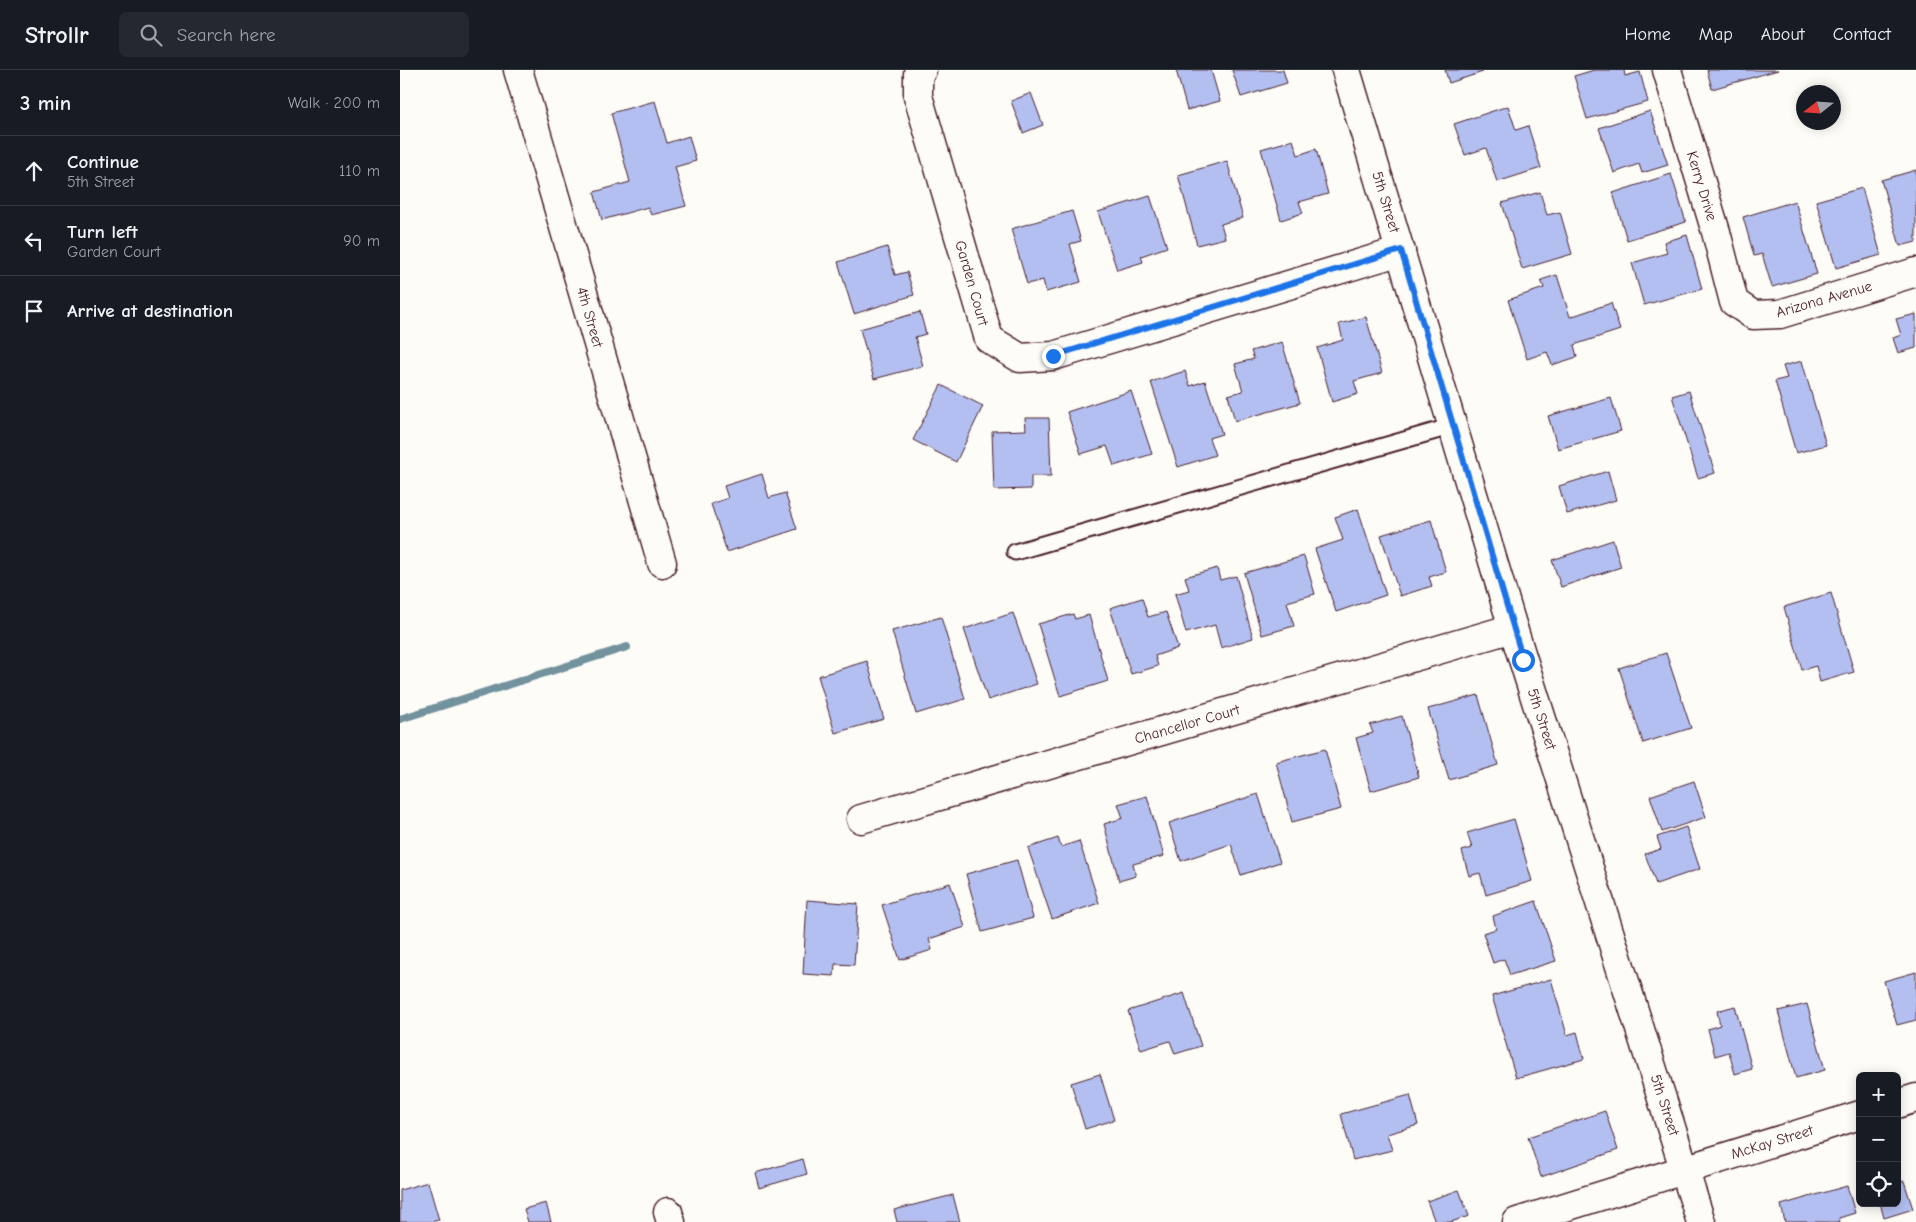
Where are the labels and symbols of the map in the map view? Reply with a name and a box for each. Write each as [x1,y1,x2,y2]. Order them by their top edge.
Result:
north arrow [1796,85,1841,130]
street label: Kerry Drive [1683,149,1721,223]
street label: 5th Street [1368,169,1404,235]
street label: Garden Court [951,238,993,328]
street label: Arizona Avenue [1774,277,1874,321]
street label: 4th Street [573,285,607,350]
route end [1042,345,1065,368]
route start [1512,649,1535,672]
street label: 5th Street [1524,686,1561,752]
street label: Chancellor Court [1132,700,1242,748]
street label: 5th Street [1647,1072,1684,1138]
street label: McKay Street [1729,1121,1816,1163]

